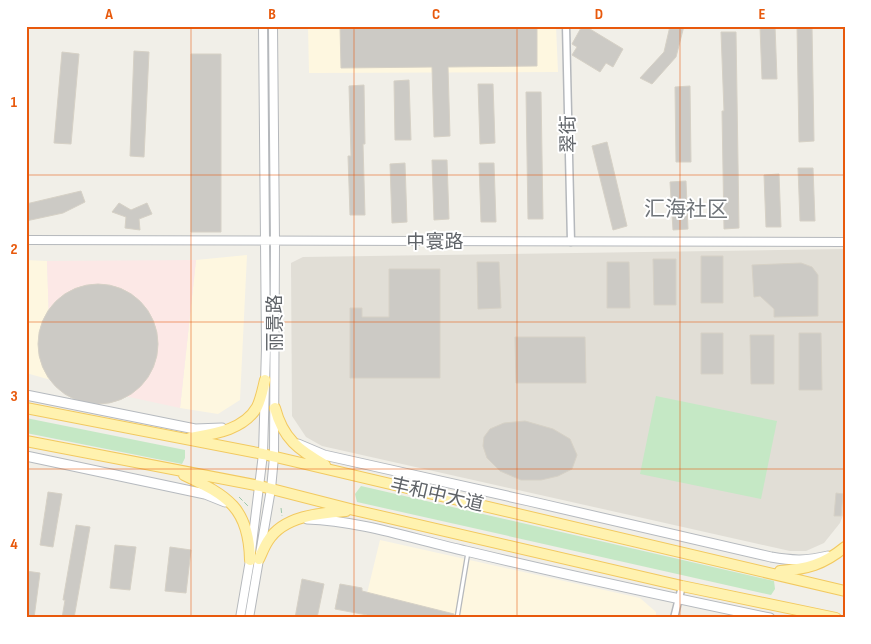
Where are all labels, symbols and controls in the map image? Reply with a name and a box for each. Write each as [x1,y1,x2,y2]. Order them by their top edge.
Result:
text: A [104,5,113,24]
text: B [268,5,276,24]
text: C [432,5,440,24]
text: D [595,5,603,24]
text: E [759,5,766,24]
text: 1 [11,93,18,112]
street label: 翠街 [557,115,581,153]
district label: 汇海社区 [644,197,728,222]
street label: 中寰路 [406,231,464,254]
text: 2 [10,240,18,259]
street label: 丽景路 [264,294,287,352]
text: 3 [10,387,18,406]
street label: 丰和中大道 [388,473,486,517]
text: 4 [10,535,18,554]

